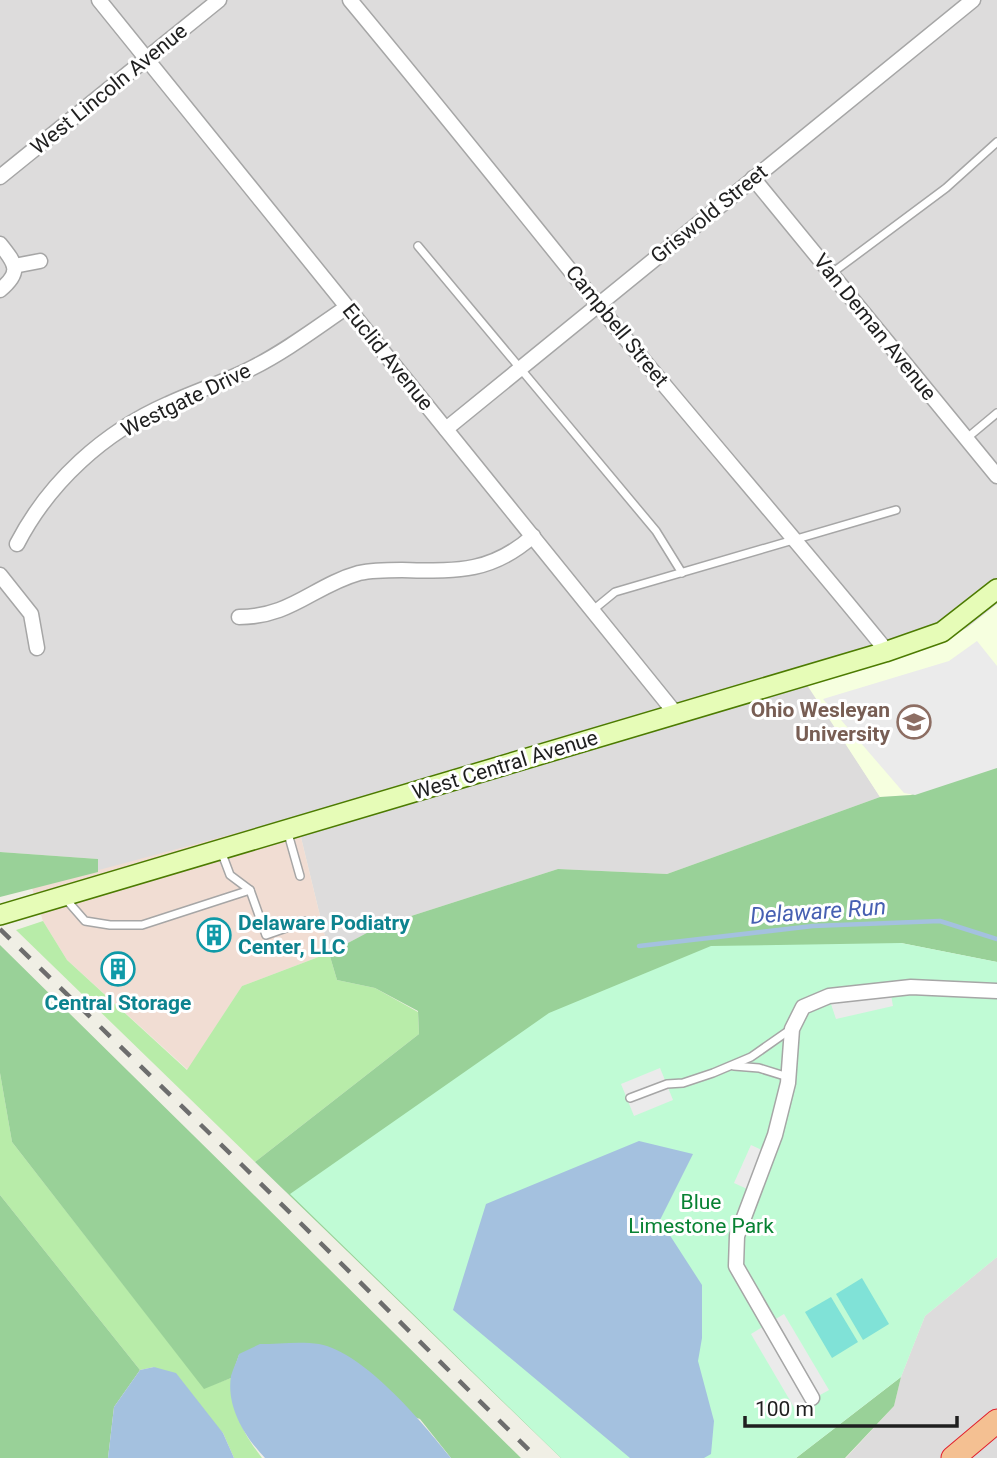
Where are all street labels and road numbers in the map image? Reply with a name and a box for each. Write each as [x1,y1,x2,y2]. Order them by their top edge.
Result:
street label: West Lincoln Avenue [26,19,192,159]
street label: Griswold Street [646,160,772,268]
street label: Van Deman Avenue [809,249,941,405]
street label: Campbell Street [561,261,673,392]
street label: Euclid Avenue [338,299,438,415]
street label: Westgate Drive [117,358,255,442]
street label: West Central Avenue [409,725,601,805]

